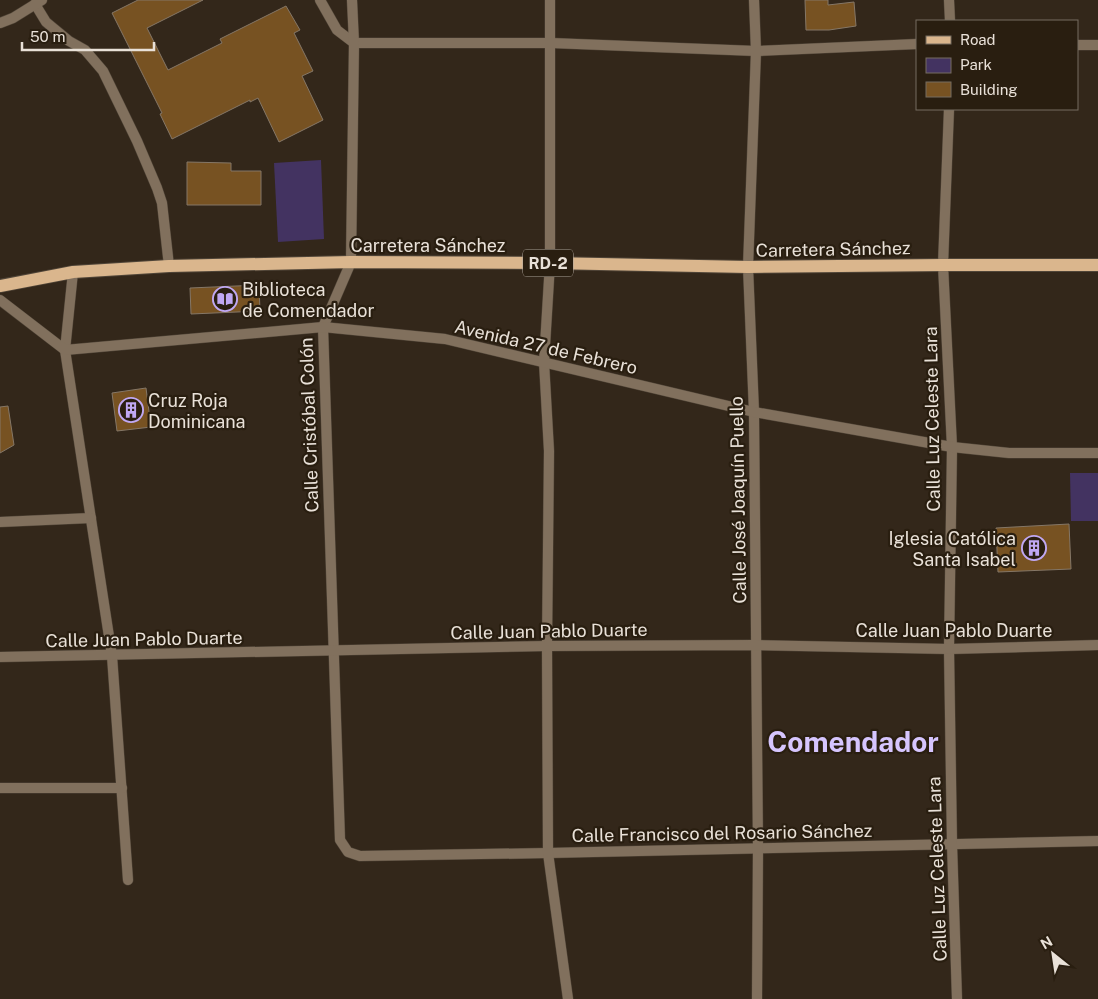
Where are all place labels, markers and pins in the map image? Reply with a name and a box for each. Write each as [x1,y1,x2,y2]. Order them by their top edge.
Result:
place label: Biblioteca de Comendador [242,279,375,321]
library icon: Biblioteca de Comendador [212,286,238,312]
place label: Cruz Roja Dominicana [148,390,246,432]
building icon: Cruz Roja Dominicana [118,397,144,423]
place label: Iglesia Católica Santa Isabel [889,528,1016,570]
building icon: Iglesia Católica Santa Isabel [1021,535,1047,561]

